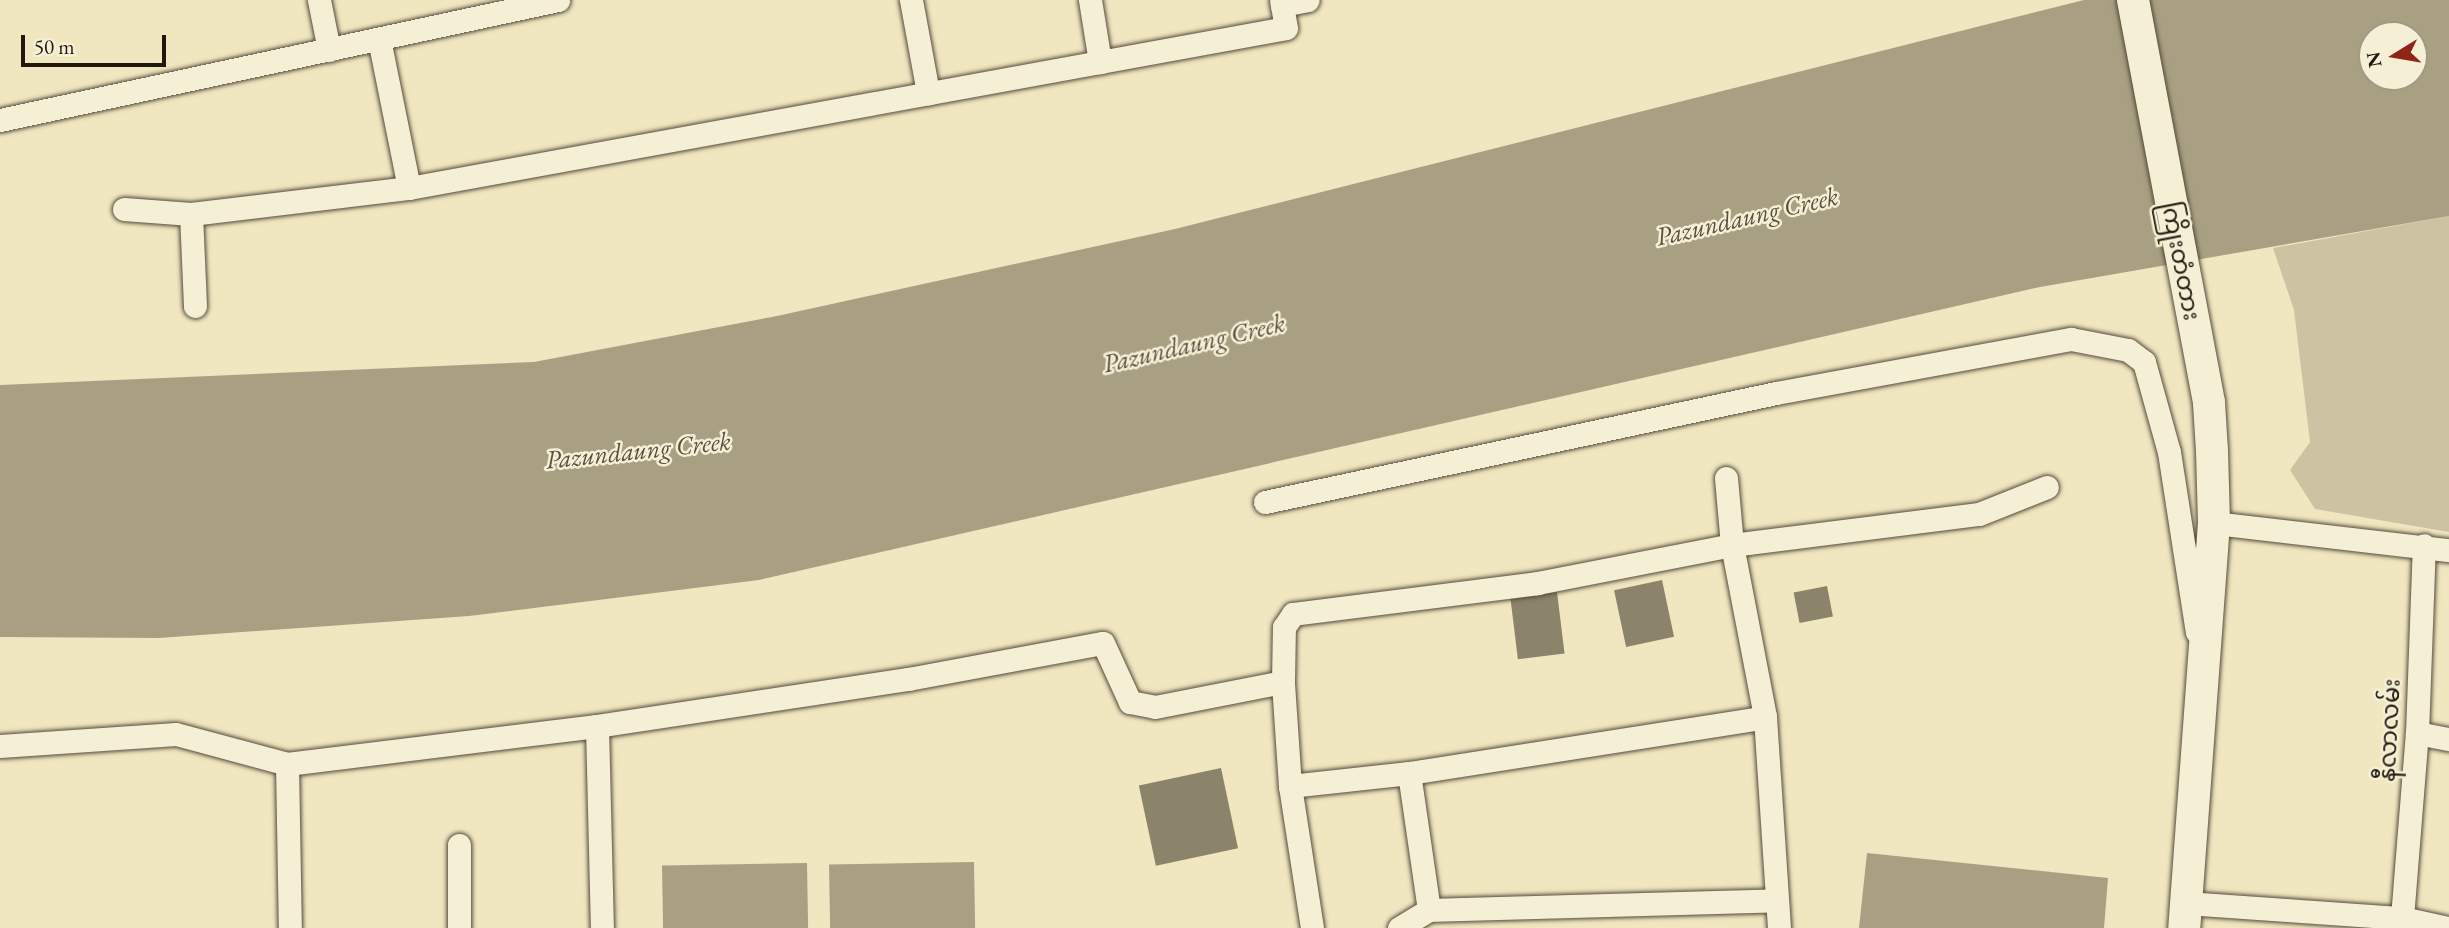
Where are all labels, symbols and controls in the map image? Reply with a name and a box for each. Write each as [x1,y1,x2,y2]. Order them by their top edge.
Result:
scale bar [24,21,170,65]
north arrow [2358,21,2428,91]
text: 50 m [34,33,75,60]
text: N [2360,50,2388,70]
water label: Pazundaung Creek [1653,181,1841,253]
street label: ကြိုးတံတား [2155,199,2207,323]
water label: Pazundaung Creek [1100,308,1288,380]
water label: Pazundaung Creek [544,426,732,476]
street label: နီလာလမ်း [2372,678,2406,782]

